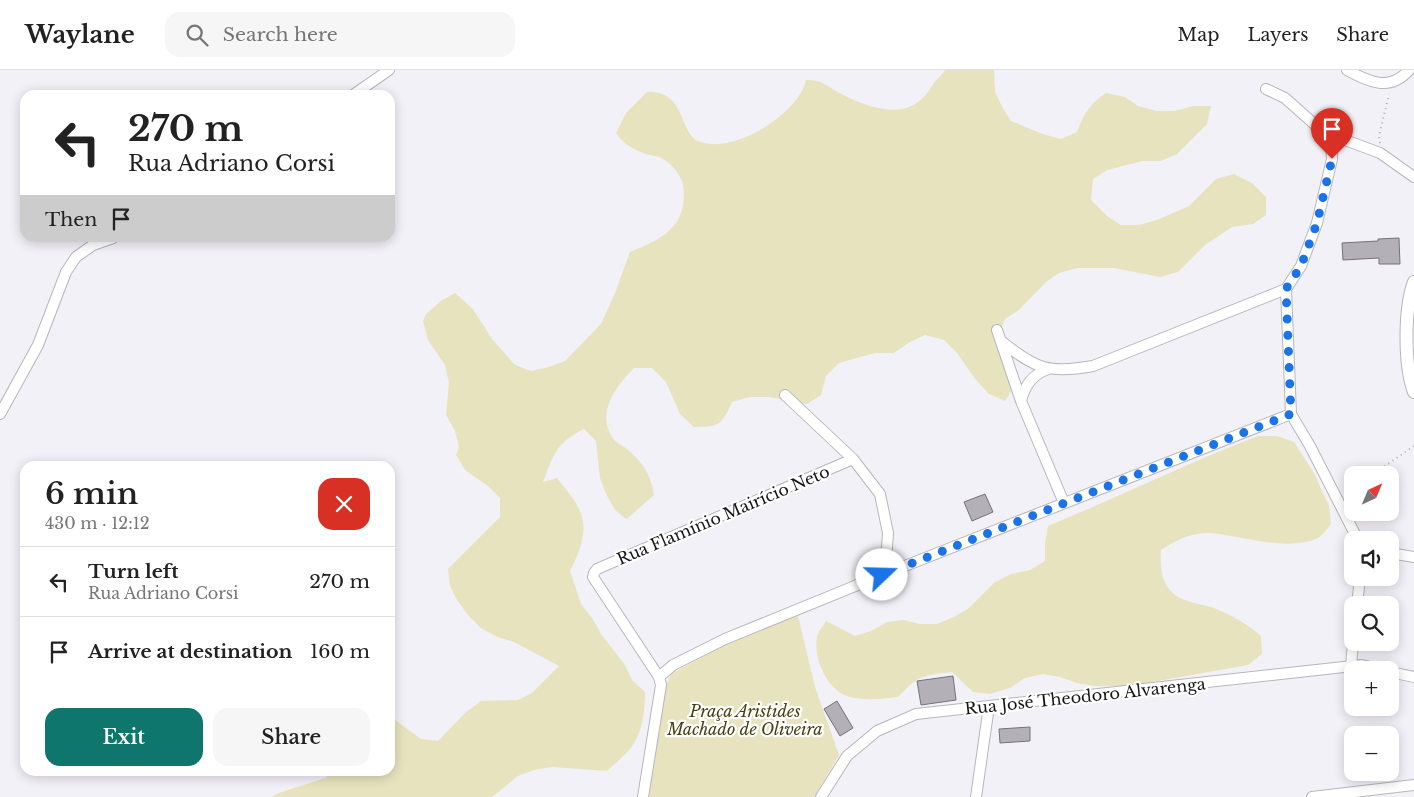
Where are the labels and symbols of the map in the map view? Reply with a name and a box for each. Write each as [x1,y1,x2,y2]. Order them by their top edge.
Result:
pin [1311,108,1353,159]
street label: Rua Flamínio Mairício Neto [614,461,832,569]
north arrow [1344,466,1399,521]
position arrow [855,548,907,600]
street label: Rua José Theodoro Alvarenga [964,673,1207,719]
park label: Praça Aristides Machado de Oliveira [666,701,823,739]

